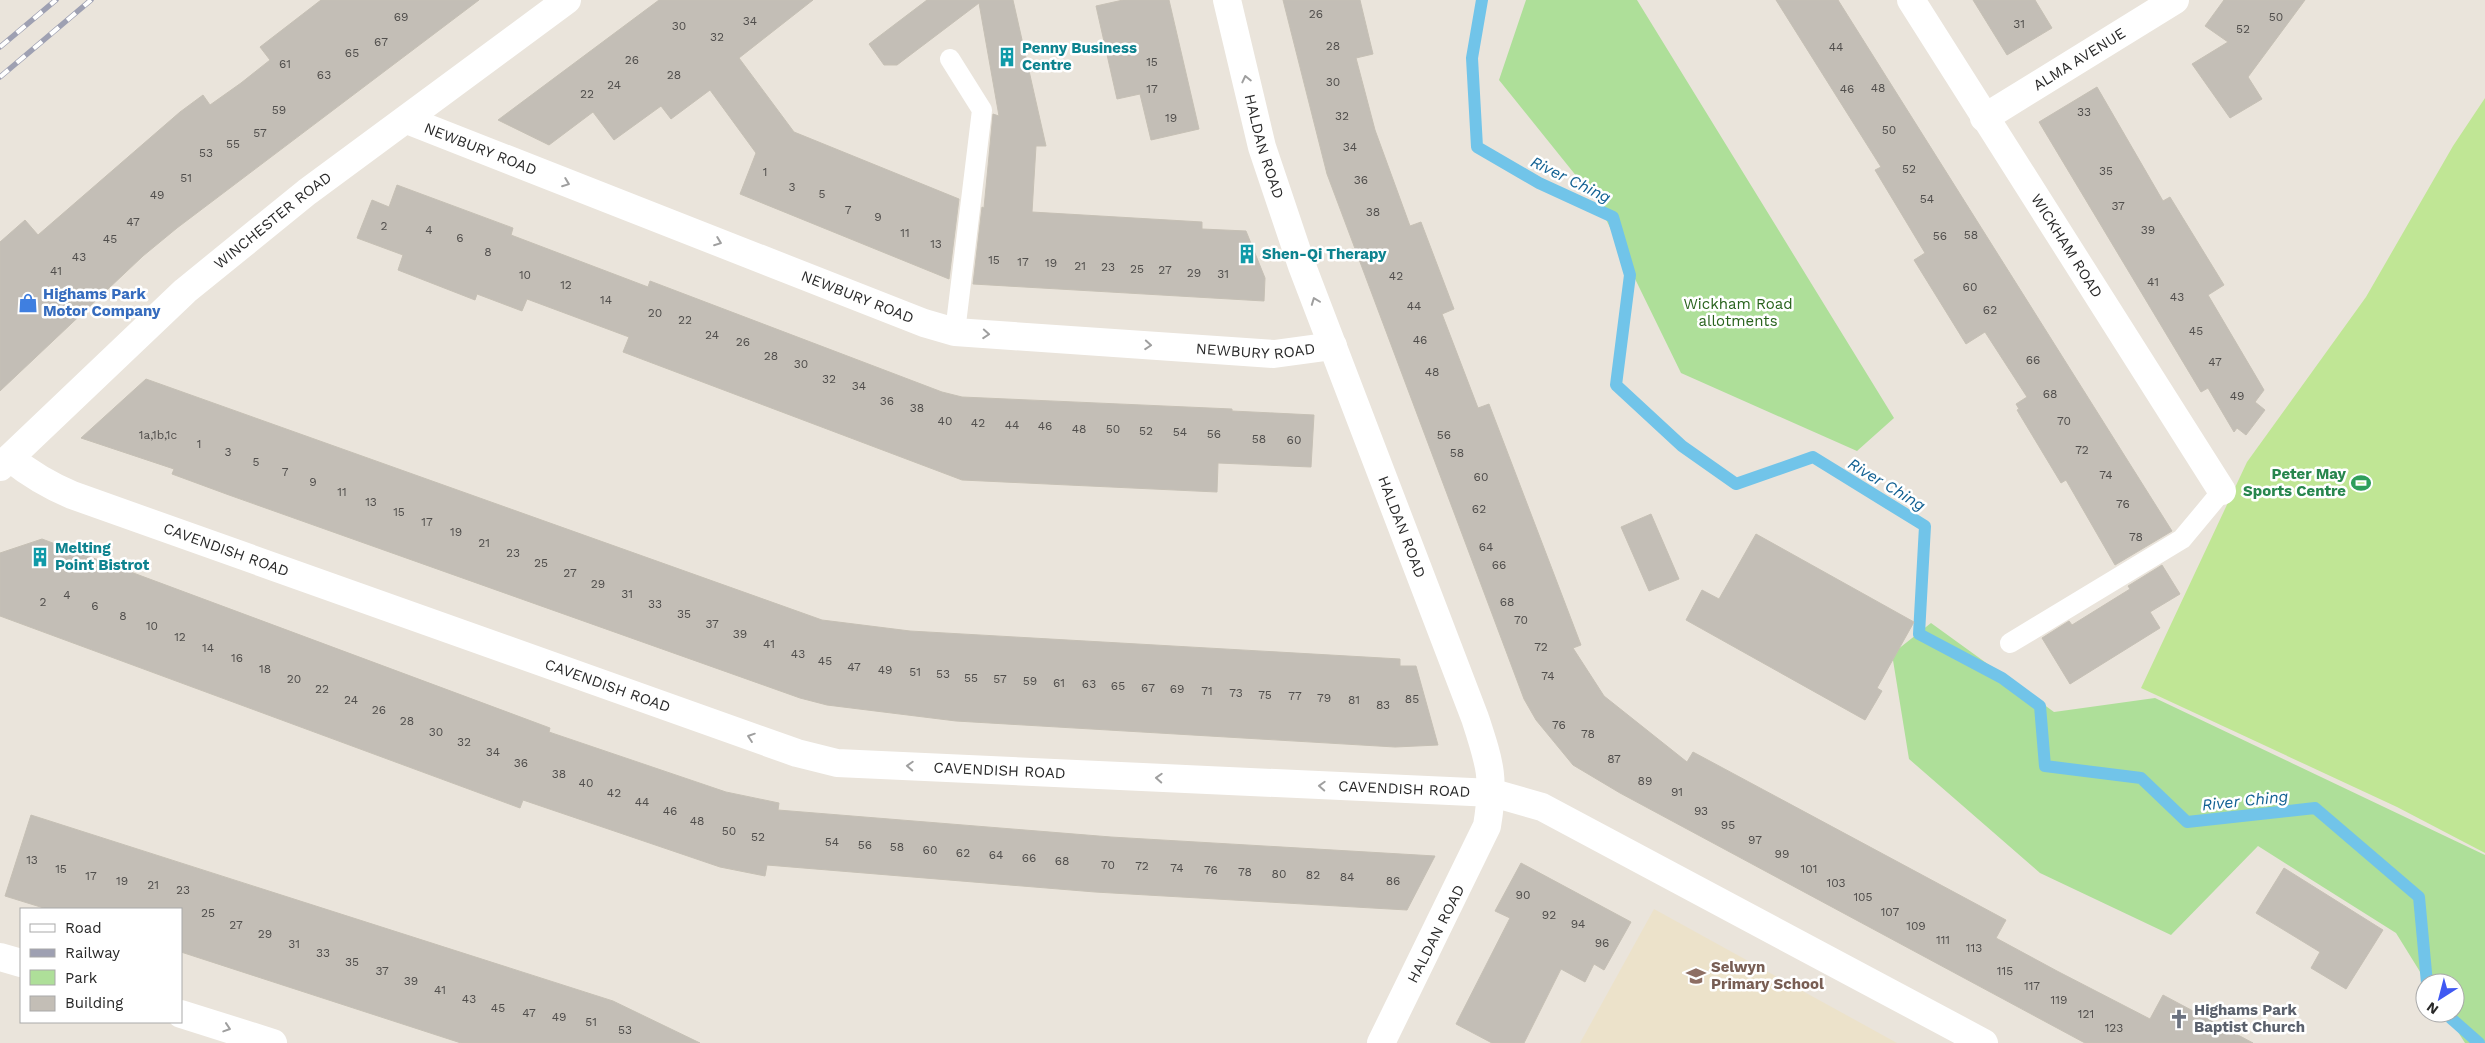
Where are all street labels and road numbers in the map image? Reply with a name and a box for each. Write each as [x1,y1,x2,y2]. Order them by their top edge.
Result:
street label: ALMA AVENUE [2030,24,2129,94]
street label: HALDAN ROAD [1241,92,1288,201]
street label: NEWBURY ROAD [422,119,540,179]
street label: WINCHESTER ROAD [210,168,335,273]
street label: WICKHAM ROAD [2027,191,2106,301]
street label: NEWBURY ROAD [799,267,917,327]
street label: NEWBURY ROAD [1195,340,1316,363]
street label: HALDAN ROAD [1374,473,1430,581]
street label: CAVENDISH ROAD [161,519,291,580]
street label: CAVENDISH ROAD [542,655,673,716]
street label: CAVENDISH ROAD [933,758,1066,782]
street label: CAVENDISH ROAD [1338,777,1471,801]
street label: HALDAN ROAD [1403,882,1469,986]

